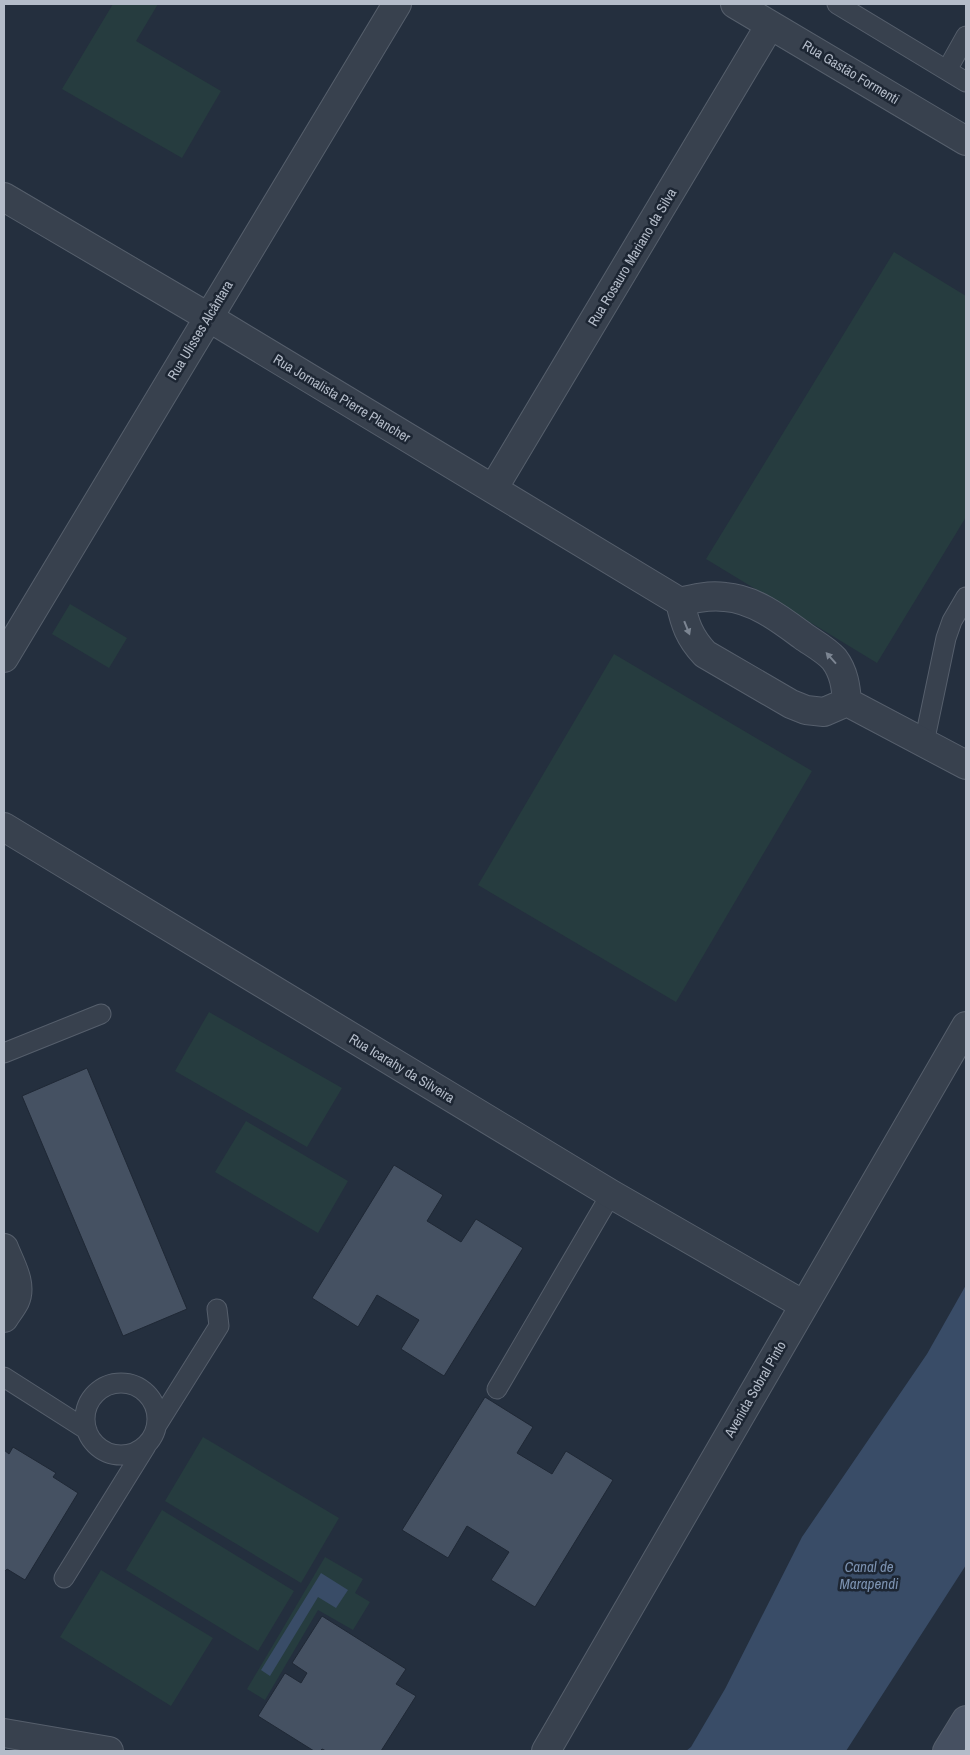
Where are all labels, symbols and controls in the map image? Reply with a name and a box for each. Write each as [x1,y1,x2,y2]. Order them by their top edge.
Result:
street label: Rua Gastão Formenti [799,36,903,108]
street label: Rua Rosauro Mariano da Silva [584,184,681,329]
street label: Rua Ulisses Alcântara [163,276,237,383]
street label: Rua Jornalista Pierre Plancher [270,350,414,446]
one-way arrow [684,621,692,635]
one-way arrow [825,653,837,665]
street label: Rua Icarahy da Silveira [346,1029,459,1107]
street label: Avenida Sobral Pinto [720,1338,790,1441]
water label: Canal de Marapendi [840,1556,899,1594]

